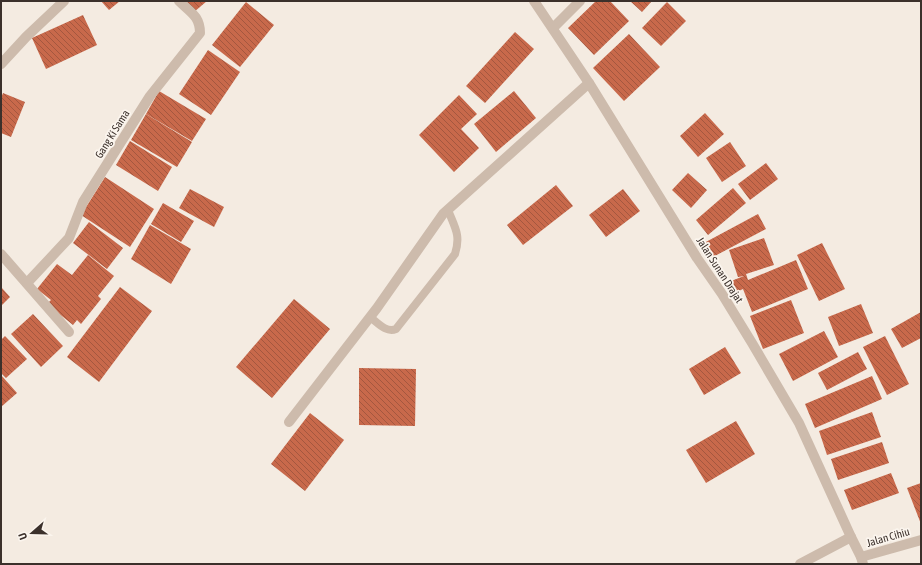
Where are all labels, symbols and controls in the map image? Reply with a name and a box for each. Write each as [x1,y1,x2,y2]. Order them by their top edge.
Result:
street label: Gang Ki Sama [92,108,132,160]
street label: Jalan Sunan Drajat [694,235,746,305]
north arrow [12,513,52,553]
street label: Jalan Cihiu [865,525,911,549]
text: U [16,531,29,542]

